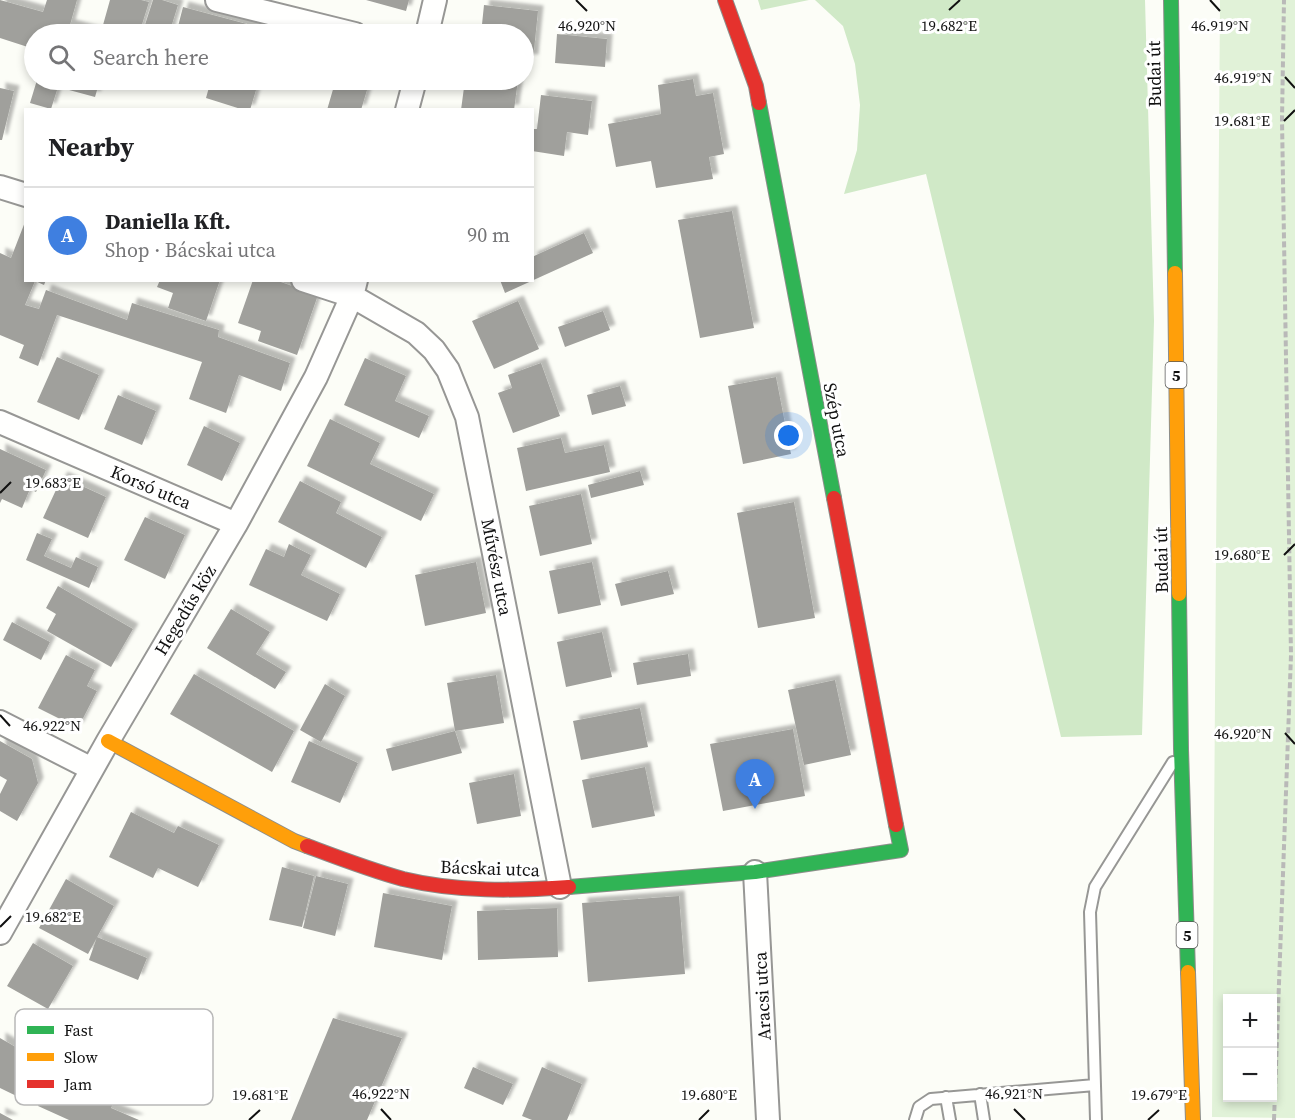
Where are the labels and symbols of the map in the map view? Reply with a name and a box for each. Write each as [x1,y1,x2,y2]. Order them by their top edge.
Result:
text: 46.920°N [558,15,616,36]
text: 19.682°E [921,15,977,36]
text: 46.919°N [1191,15,1249,36]
street label: Budai út [1141,40,1167,107]
text: 46.919°N [1214,67,1272,88]
text: 19.681°E [1214,110,1270,131]
road number: 5 [1166,362,1186,388]
street label: Szép utca [818,381,857,460]
your location [774,421,803,450]
street label: Korsó utca [107,459,196,515]
text: 19.683°E [25,472,81,493]
street label: Művész utca [475,516,519,619]
street label: Budai út [1148,526,1174,593]
text: 19.680°E [1214,544,1270,565]
street label: Hegedűs köz [148,560,222,660]
text: 46.922°N [23,715,81,736]
text: 46.920°N [1214,723,1272,744]
pin: A [736,760,774,809]
street label: Bácskai utca [440,854,541,882]
text: 19.682°E [25,906,81,927]
road number: 5 [1176,922,1198,948]
street label: Aracsi utca [747,950,777,1041]
legend [15,1009,213,1105]
text: Fast [64,1019,94,1041]
text: Slow [64,1046,99,1068]
text: Jam [63,1073,92,1095]
text: 46.922°N [352,1083,410,1104]
text: 46.921°N [985,1083,1043,1104]
text: 19.681°E [232,1084,288,1105]
text: 19.680°E [681,1084,737,1105]
text: 19.679°E [1131,1084,1187,1105]

